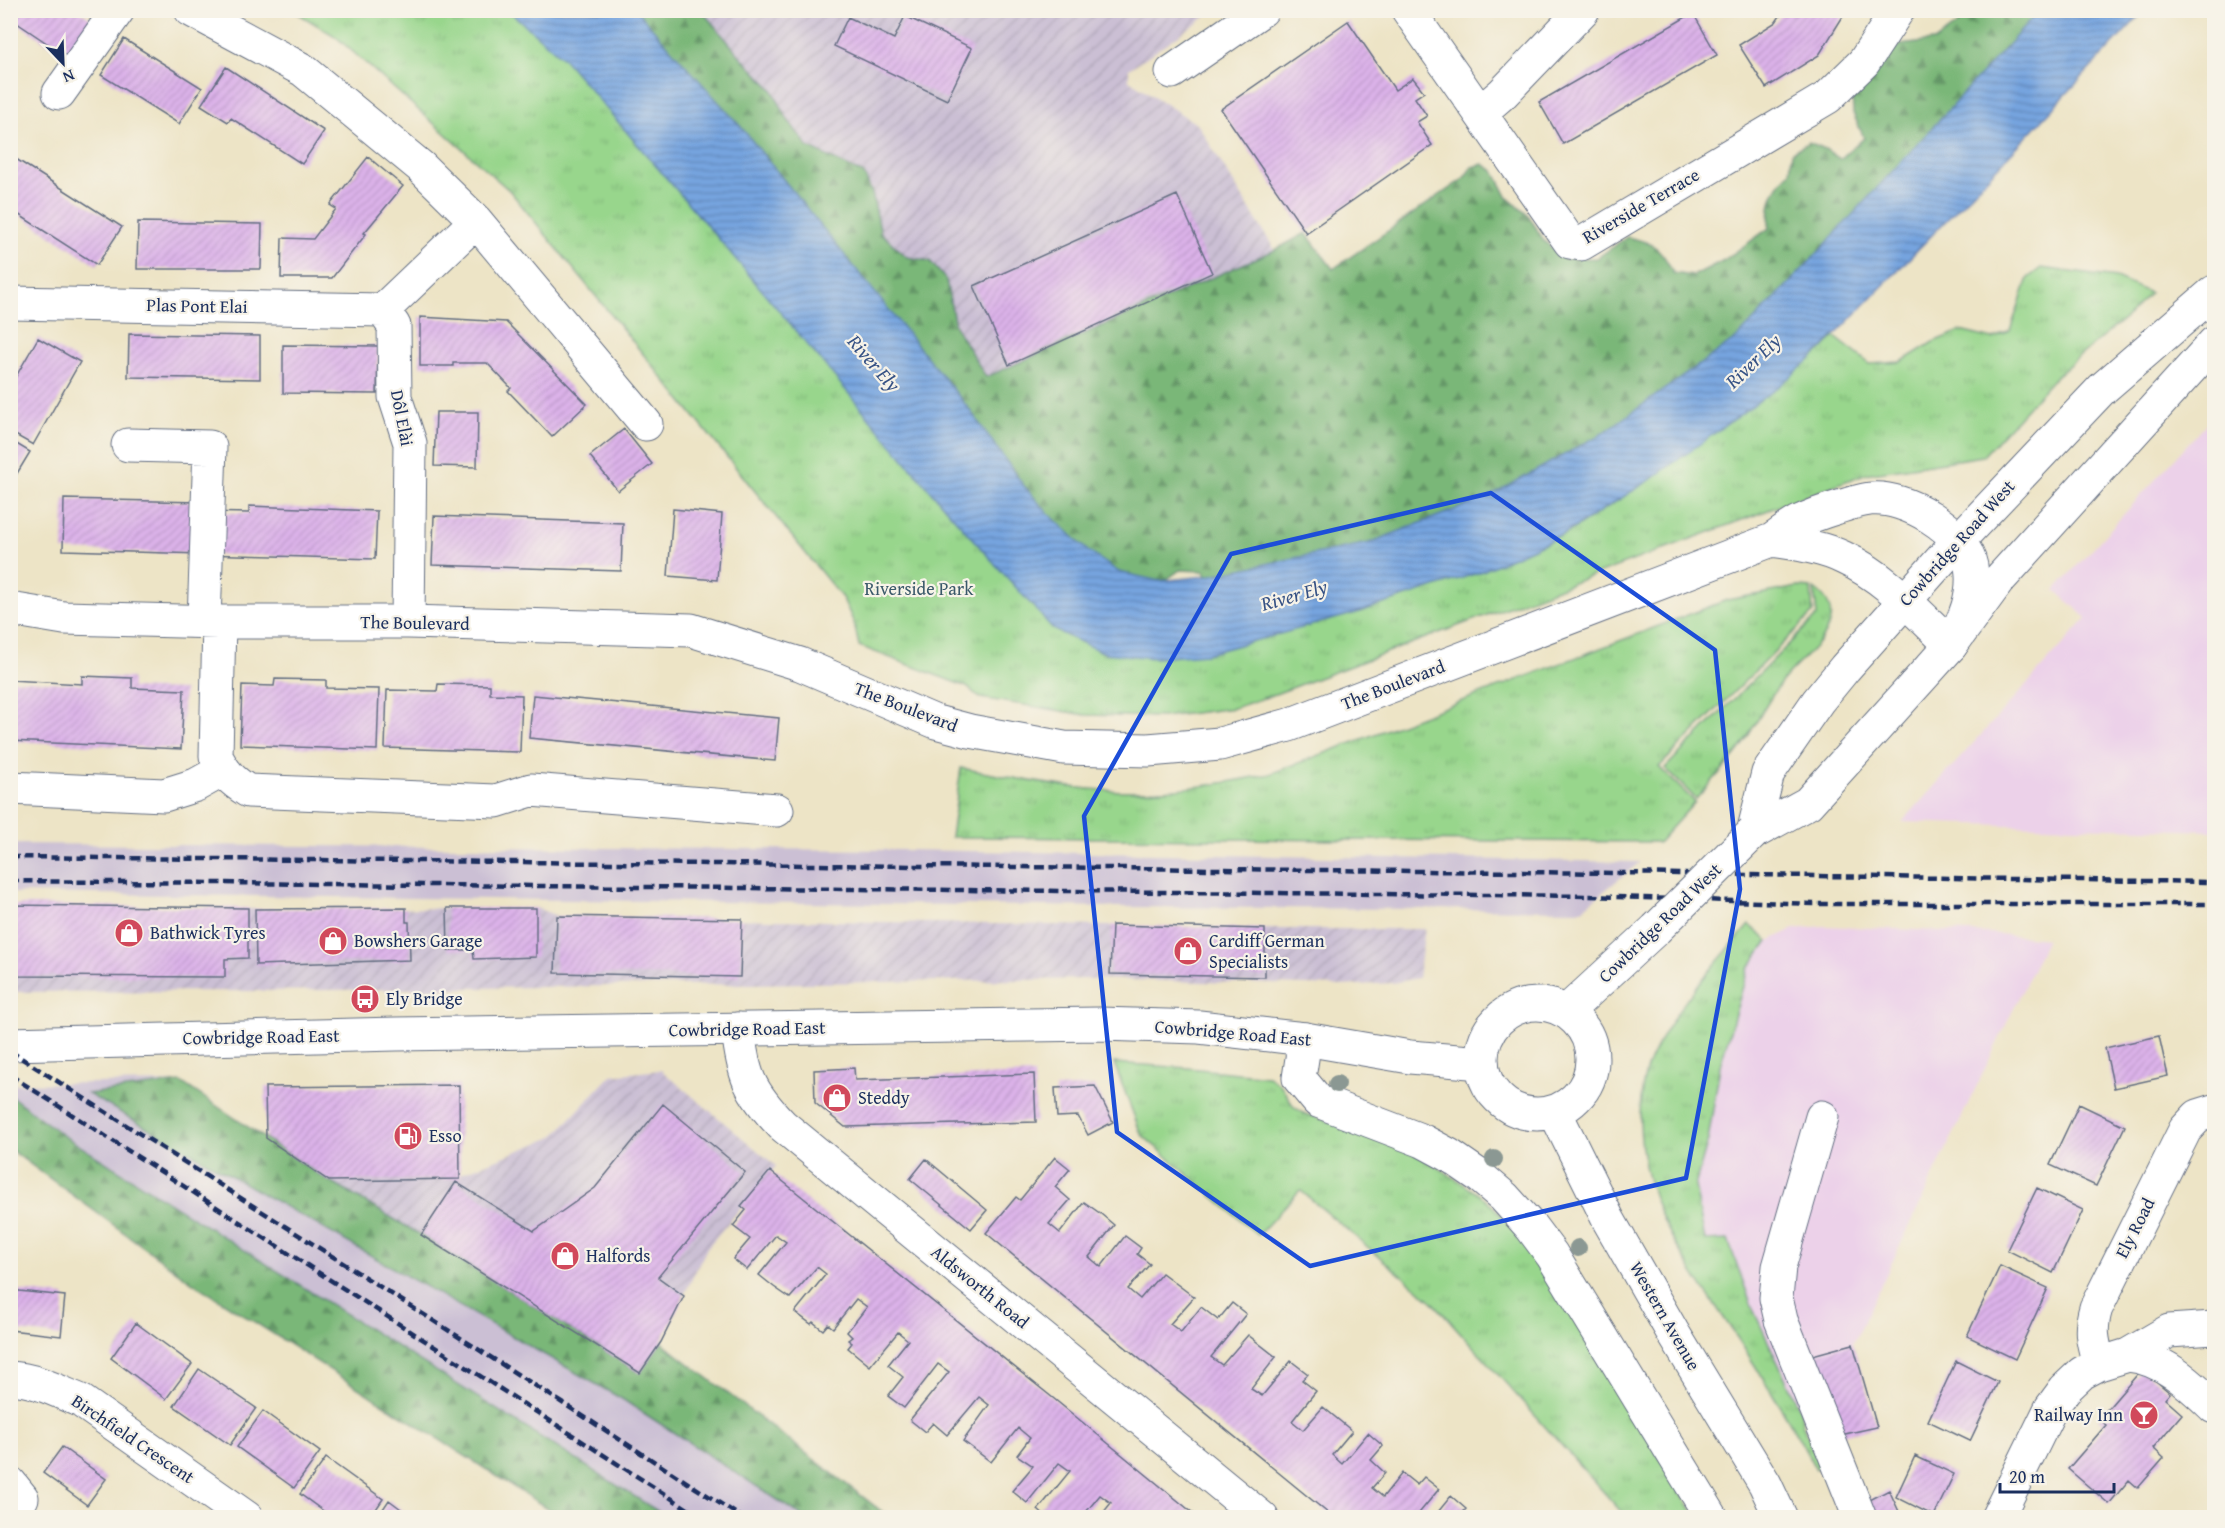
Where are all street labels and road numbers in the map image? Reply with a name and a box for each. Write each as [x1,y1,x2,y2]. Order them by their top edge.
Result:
street label: Riverside Terrace [1577,161,1704,250]
street label: Plas Pont Elai [146,291,248,320]
street label: Dôl Elài [384,387,421,448]
street label: Cowbridge Road West [1892,473,2021,612]
street label: The Boulevard [360,608,470,637]
street label: The Boulevard [1337,652,1449,717]
street label: The Boulevard [850,674,962,739]
street label: Cowbridge Road West [1592,856,1728,989]
street label: Cowbridge Road East [1154,1012,1313,1053]
street label: Cowbridge Road East [668,1014,826,1043]
street label: Cowbridge Road East [182,1022,340,1051]
street label: Ely Road [2108,1192,2161,1263]
street label: Aldsworth Road [925,1238,1036,1335]
street label: Western Avenue [1623,1256,1708,1375]
street label: Birchfield Crescent [66,1387,201,1490]

